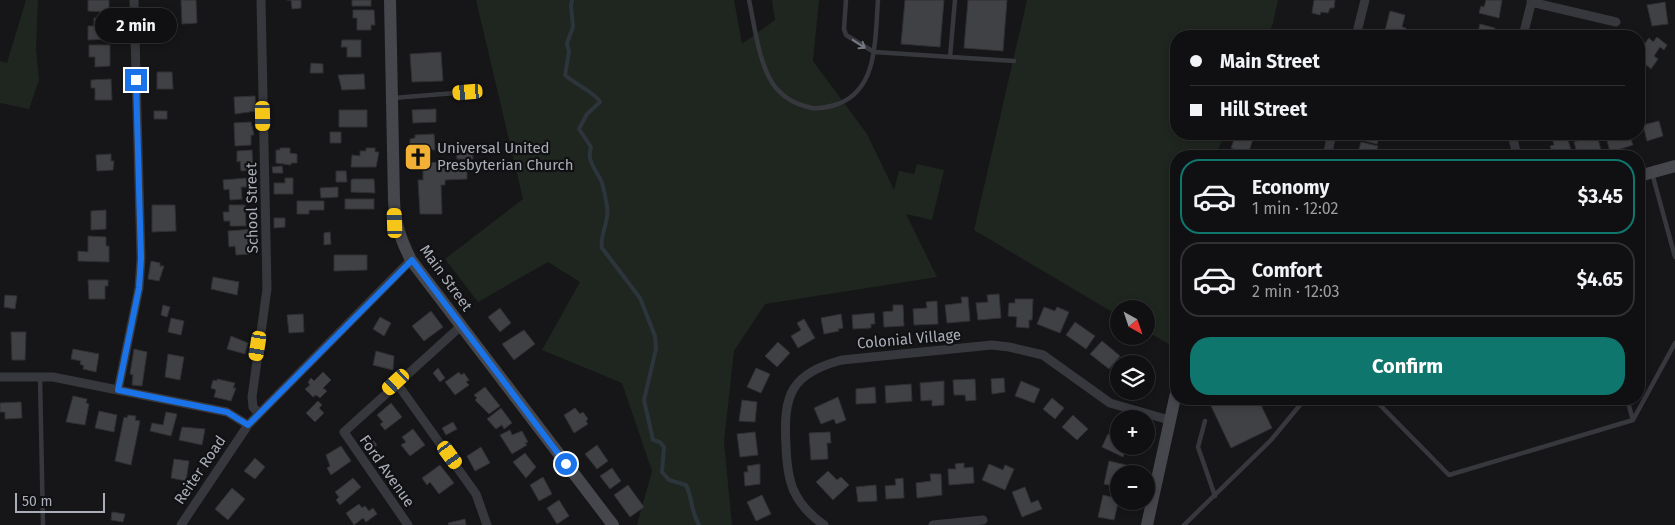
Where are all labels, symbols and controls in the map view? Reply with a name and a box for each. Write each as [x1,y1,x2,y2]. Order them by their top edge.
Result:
callout: 2 min [95,8,177,42]
text: 2 min [116,16,156,35]
one-way arrow [852,39,866,49]
text: Main Street [1220,50,1320,73]
route end [125,69,147,91]
car [452,83,483,101]
text: Hill Street [1220,98,1307,121]
car [255,101,270,131]
place label: Universal United Presbyterian Church [437,139,574,174]
church icon: Universal United Presbyterian Church [403,142,433,172]
street label: School Street [242,162,262,254]
icon: car [1192,174,1237,219]
text: Economy [1252,176,1329,199]
text: $3.45 [1578,185,1623,208]
text: 1 min · 12:02 [1252,199,1338,218]
car [386,208,403,238]
street label: Main Street [416,241,476,315]
icon: car [1192,257,1237,302]
text: Comfort [1252,259,1322,282]
text: $4.65 [1577,268,1623,291]
text: 2 min · 12:03 [1252,282,1340,301]
north arrow [1110,300,1155,345]
map controls [1110,300,1155,510]
street label: Colonial Village [856,325,962,353]
car [248,330,267,362]
button: Confirm [1190,337,1625,395]
button: layers [1110,355,1155,400]
car [379,366,412,398]
button: + [1110,410,1155,455]
street label: Reiter Road [170,432,230,508]
street label: Ford Avenue [356,432,418,510]
car [435,438,464,472]
route start [555,453,577,475]
button: − [1110,465,1155,510]
scale bar [15,490,105,513]
text: 50 m [22,493,53,510]

